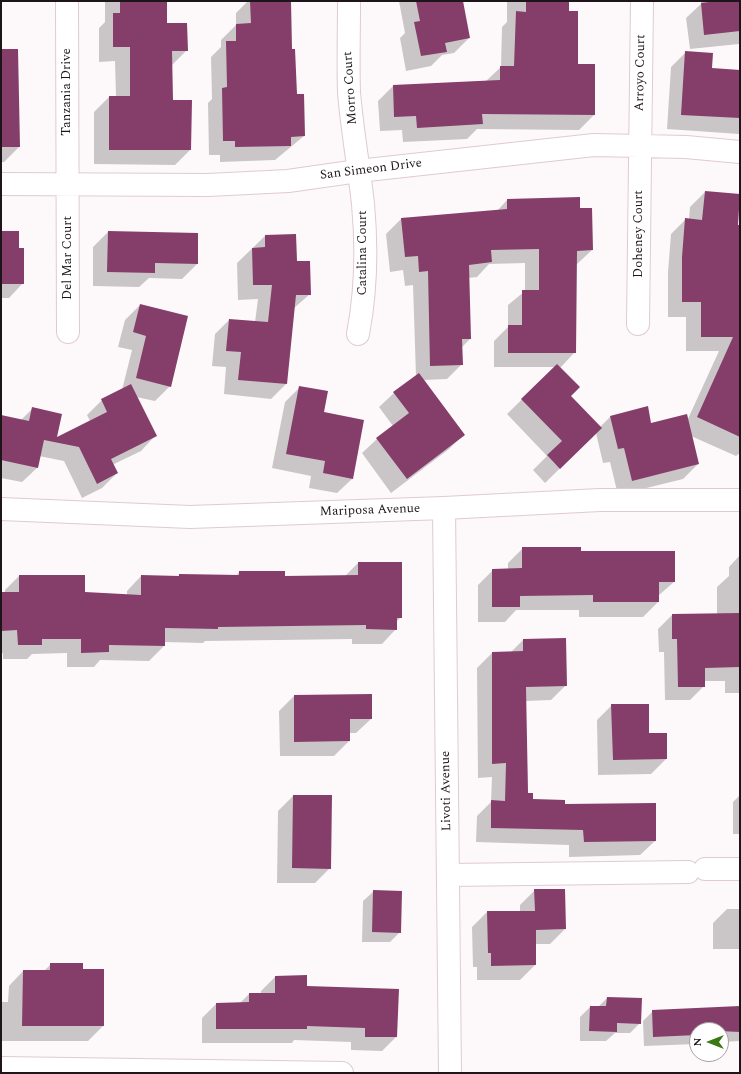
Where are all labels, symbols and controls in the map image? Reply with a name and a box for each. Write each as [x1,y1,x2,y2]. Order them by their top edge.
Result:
street label: Arroyo Court [633,34,649,112]
street label: Tanzania Drive [59,48,75,136]
street label: Morro Court [341,51,361,125]
street label: San Simeon Drive [319,156,423,184]
street label: Doheney Court [631,190,647,278]
street label: Catalina Court [355,210,371,296]
street label: Del Mar Court [60,216,76,300]
street label: Mariposa Avenue [319,501,421,521]
street label: Livoti Avenue [438,751,456,831]
north arrow [689,1022,729,1062]
text: N [689,1038,706,1047]

